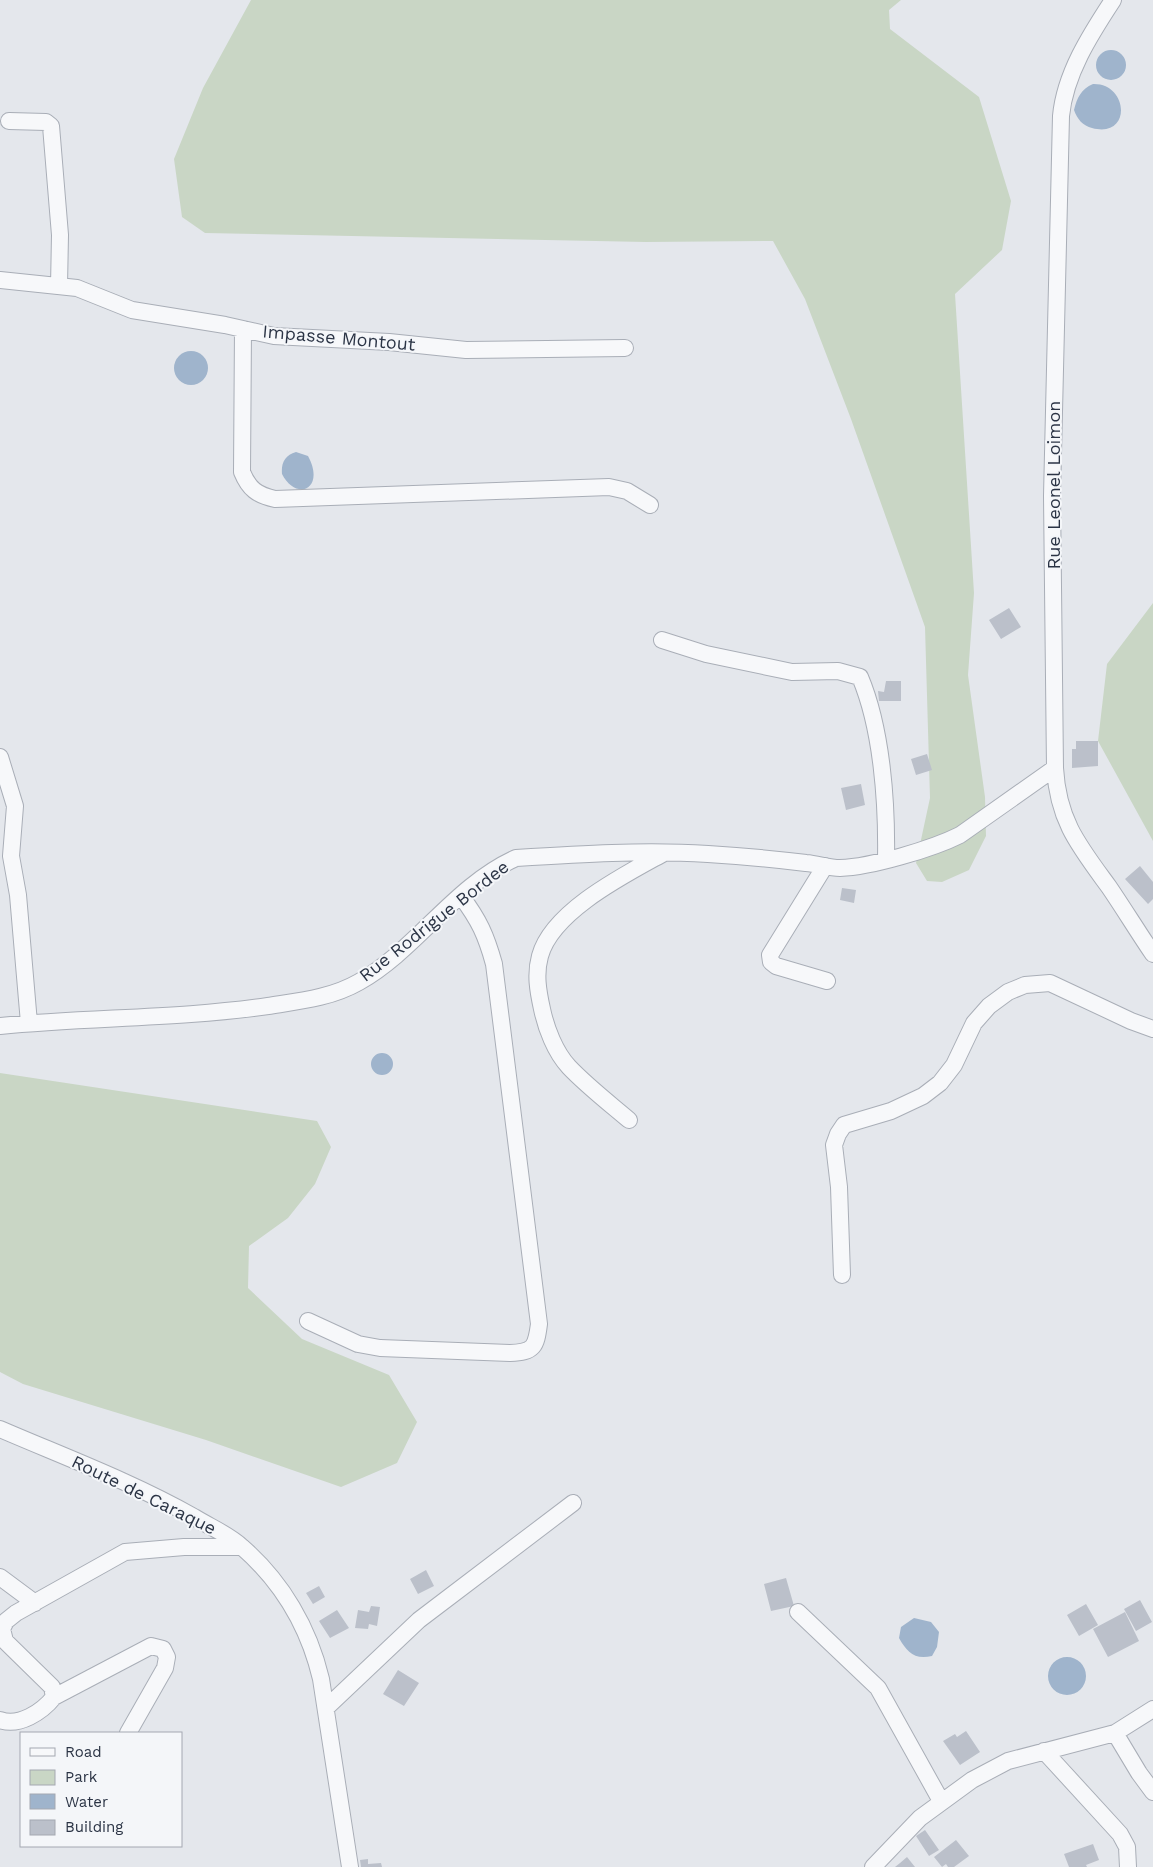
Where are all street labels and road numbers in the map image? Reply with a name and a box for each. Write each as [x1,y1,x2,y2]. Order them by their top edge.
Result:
street label: Impasse Montout [262,320,417,355]
street label: Rue Leonel Loimon [1043,401,1064,569]
street label: Rue Rodrigue Bordee [355,856,513,986]
street label: Route de Caraque [69,1450,220,1539]

